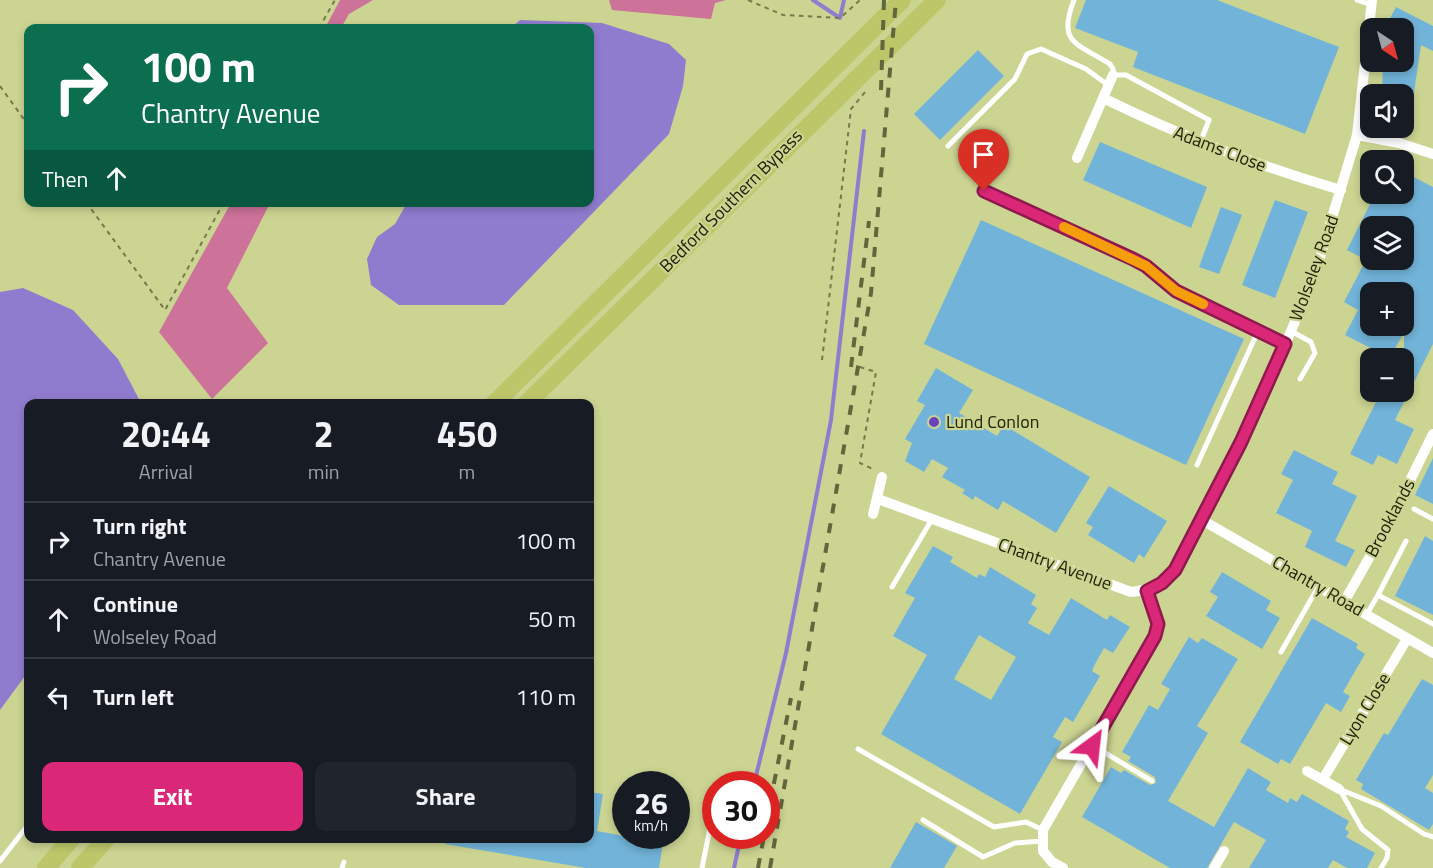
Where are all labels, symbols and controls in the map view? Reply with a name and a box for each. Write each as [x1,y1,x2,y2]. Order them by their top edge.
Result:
north arrow [1360,18,1414,72]
map controls [1360,18,1414,402]
text: 100 m [141,34,256,98]
icon: right [42,48,120,126]
button: sound [1360,84,1414,138]
text: Chantry Avenue [141,92,320,133]
street label: Adams Close [1170,118,1271,179]
street label: Bedford Southern Bypass [653,123,808,278]
pin [958,129,1009,191]
icon: arrive [967,138,1000,171]
button: search [1360,150,1414,204]
text: Then [42,162,88,196]
icon: ahead [100,162,133,195]
street label: Wolseley Road [1282,211,1345,325]
button: layers [1360,216,1414,270]
button: + [1360,282,1414,336]
button: − [1360,348,1414,402]
text: 20:44 [121,406,211,461]
text: 2 [314,406,334,461]
text: 450 [437,406,497,461]
place label: Lund Conlon [946,408,1039,435]
marker: Lund Conlon [927,415,941,429]
text: Arrival [139,456,193,487]
text: min [308,456,340,487]
text: m [458,456,475,487]
street label: Brooklands [1358,474,1422,562]
text: Turn right [93,509,187,543]
text: 100 m [516,524,576,558]
icon: right [42,525,75,558]
street label: Chantry Avenue [994,530,1116,597]
text: Chantry Avenue [93,543,226,574]
street label: Chantry Road [1267,548,1369,623]
text: Continue [93,587,178,621]
text: 50 m [528,602,576,636]
icon: ahead [42,603,75,636]
text: Wolseley Road [93,621,217,652]
street label: Lyon Close [1332,667,1397,750]
text: Turn left [93,680,174,714]
text: 110 m [516,680,576,714]
icon: left [42,681,75,714]
position arrow [1060,714,1124,778]
button: Exit [42,762,303,831]
button: Share [315,762,576,831]
speed limit sign: 30 [702,771,780,849]
text: 26 [634,780,668,826]
text: km/h [634,814,668,837]

